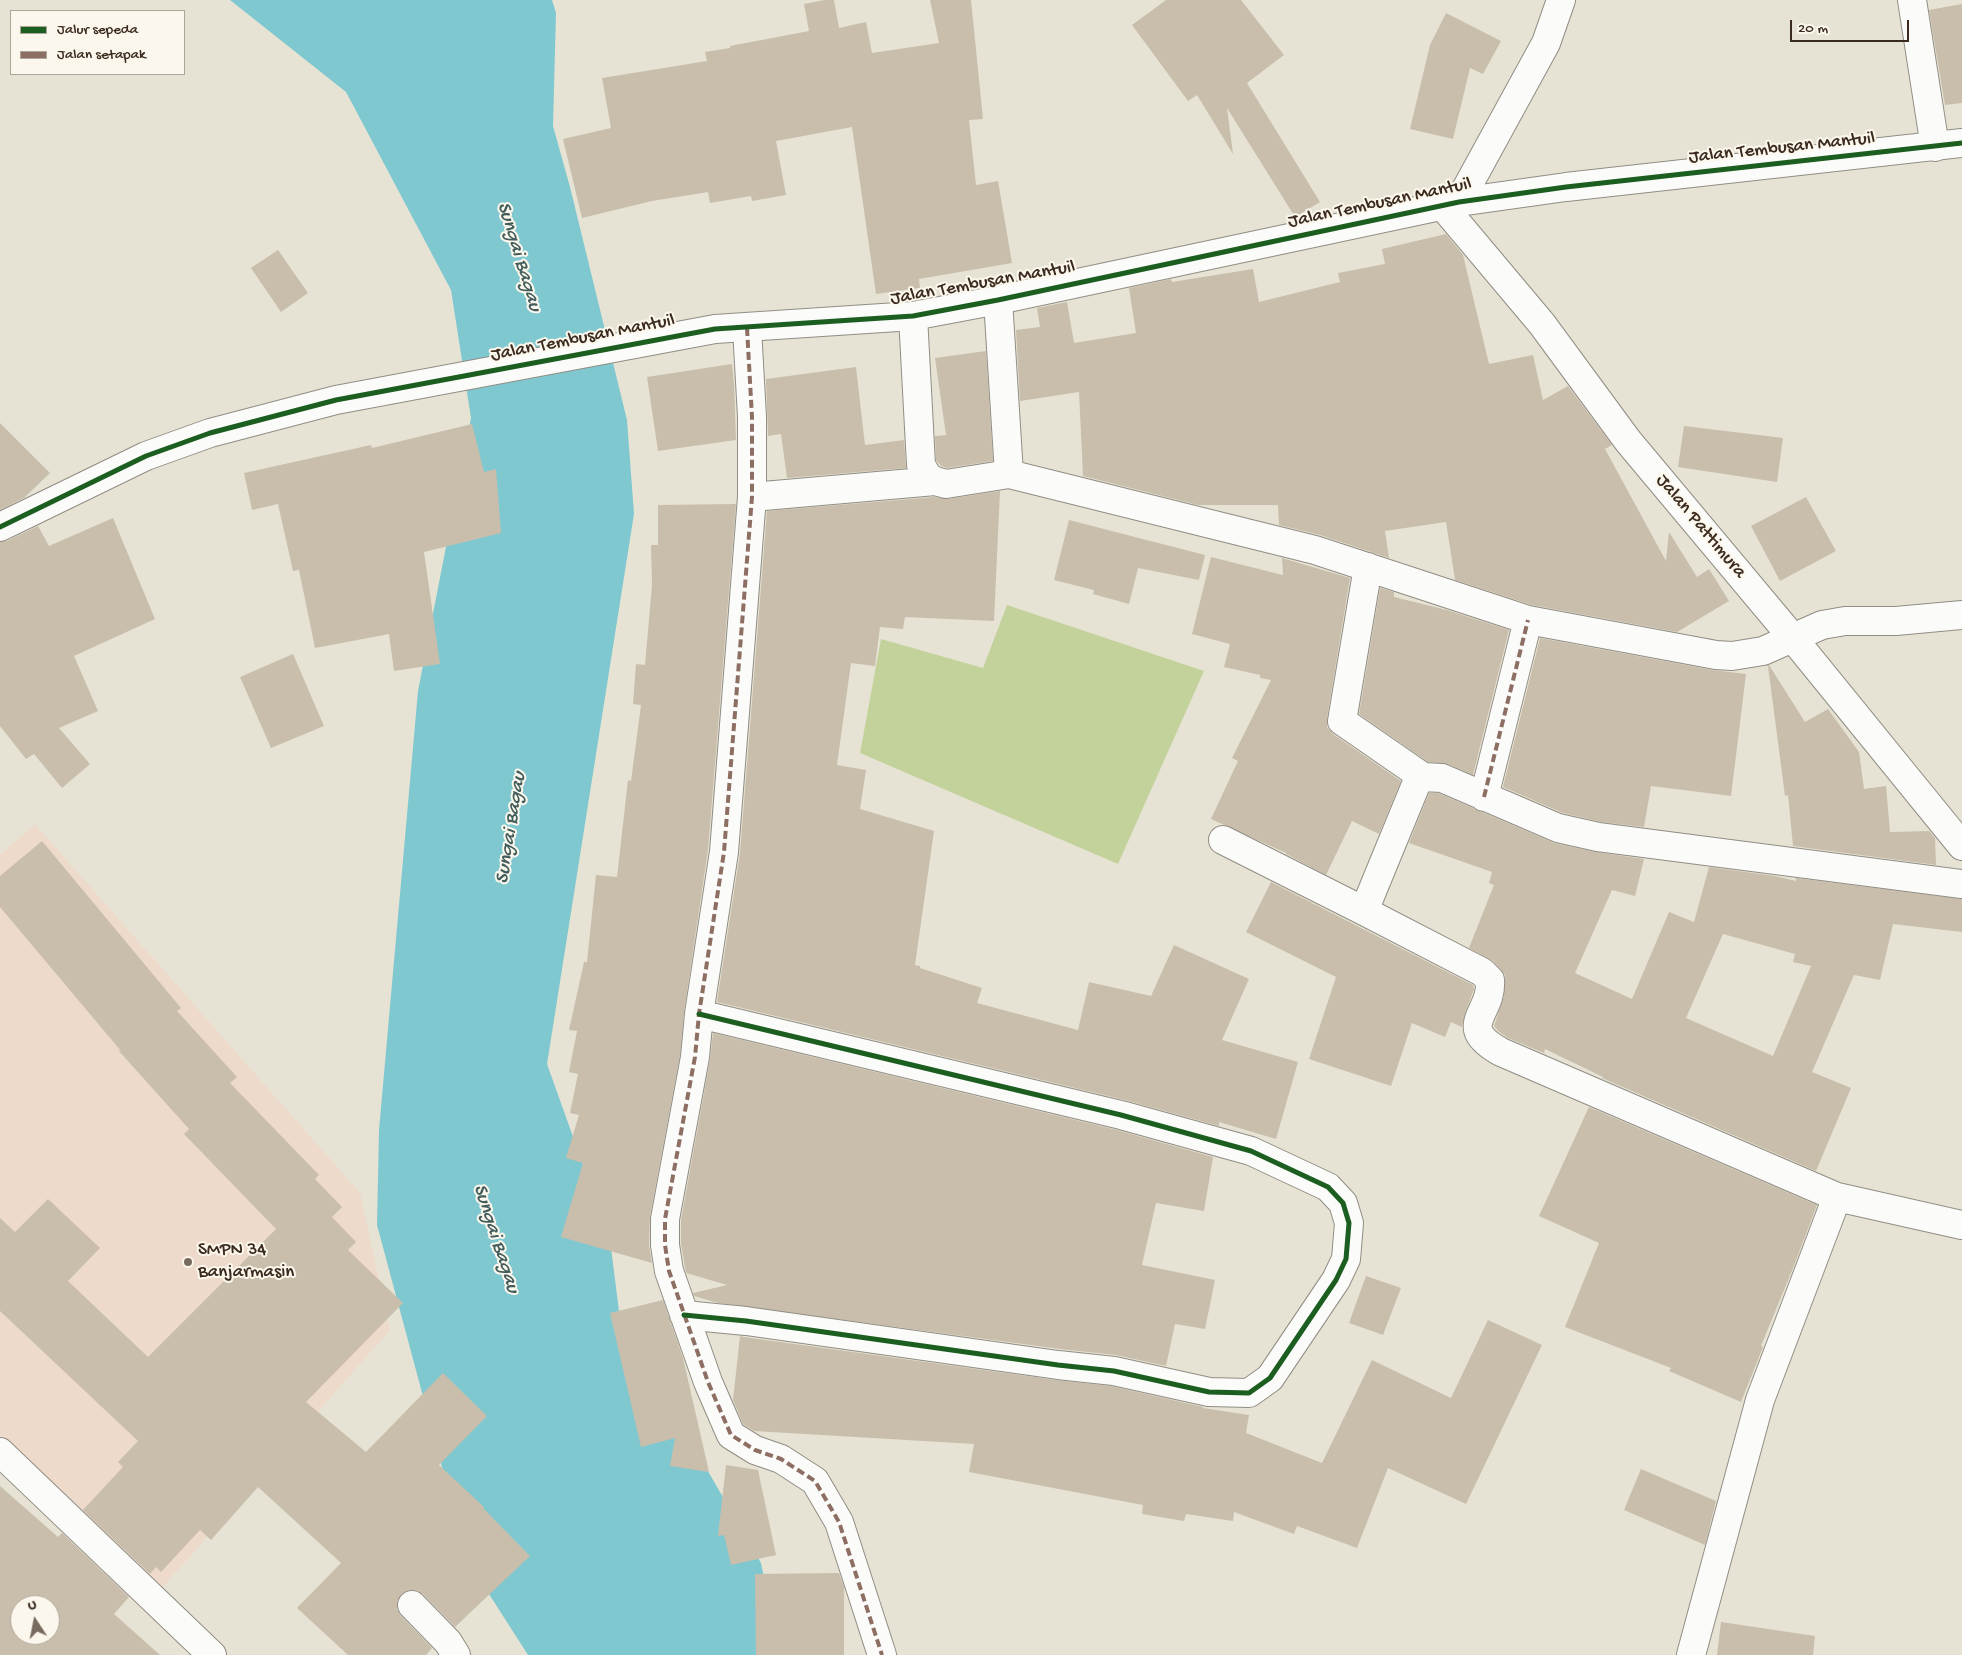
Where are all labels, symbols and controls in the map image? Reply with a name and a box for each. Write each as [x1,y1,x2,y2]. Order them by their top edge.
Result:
legend [10,10,185,75]
scale bar [1792,10,1911,42]
text: 20 m [1798,20,1828,38]
text: Jalur sepeda [57,21,138,39]
text: Jalan setapak [57,46,146,64]
street label: Jalan Tembusan Mantuil [1688,128,1876,170]
street label: Jalan Tembusan Mantuil [1286,173,1474,235]
water label: Sungai Bagau [490,200,546,314]
street label: Jalan Tembusan Mantuil [889,257,1077,311]
street label: Jalan Tembusan Mantuil [489,310,677,368]
street label: Jalan Pattimura [1650,470,1750,584]
water label: Sungai Bagau [491,770,533,886]
water label: Sungai Bagau [466,1182,524,1296]
place label: SMPN 34 Banjarmasin [198,1240,294,1284]
marker: SMPN 34 Banjarmasin [182,1256,194,1268]
north arrow [10,1595,60,1645]
text: U [27,1597,38,1615]

